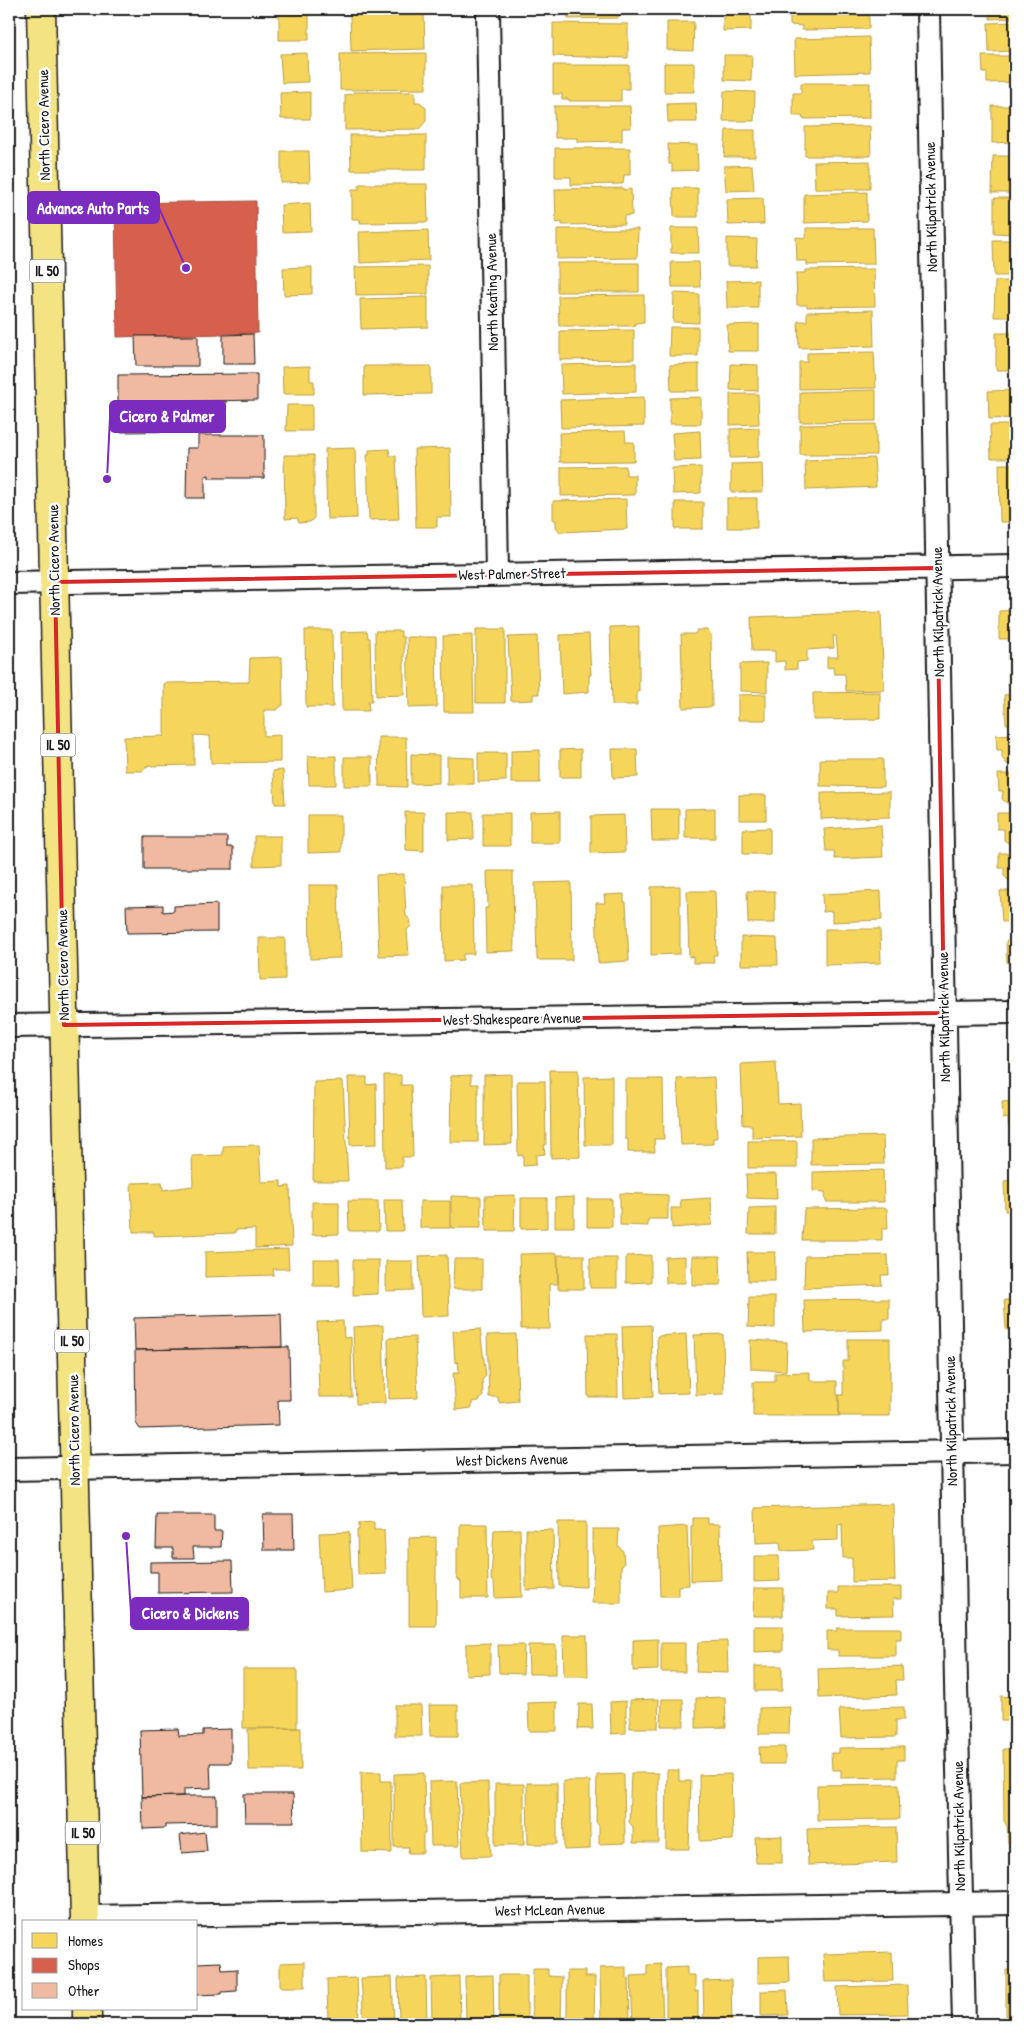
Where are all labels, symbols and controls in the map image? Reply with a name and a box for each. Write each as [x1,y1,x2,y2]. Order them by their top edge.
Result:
street label: North Cicero Avenue [32,69,55,181]
street label: North Kilpatrick Avenue [919,142,942,272]
callout: Advance Auto Parts [28,192,159,223]
text: Advance Auto Parts [37,197,150,219]
street label: North Keating Avenue [480,233,503,351]
road number: IL 50 [30,260,64,282]
callout: Cicero & Palmer [110,401,225,432]
text: Cicero & Palmer [119,405,215,427]
street label: North Cicero Avenue [42,504,65,616]
street label: North Kilpatrick Avenue [926,547,949,677]
street label: West Palmer Street [458,562,567,585]
road number: IL 50 [40,734,76,756]
street label: North Cicero Avenue [51,909,74,1021]
street label: North Kilpatrick Avenue [932,952,955,1082]
street label: West Shakespeare Avenue [443,1007,581,1030]
road number: IL 50 [54,1330,90,1352]
street label: North Kilpatrick Avenue [939,1356,962,1486]
street label: North Cicero Avenue [62,1374,85,1486]
street label: West Dickens Avenue [456,1448,568,1471]
callout: Cicero & Dickens [131,1598,248,1629]
text: Cicero & Dickens [141,1602,239,1624]
street label: North Kilpatrick Avenue [947,1761,970,1891]
road number: IL 50 [66,1822,100,1845]
street label: West McLean Avenue [495,1898,605,1921]
legend [22,1920,198,2010]
text: Homes [68,1930,103,1951]
text: Shops [68,1954,100,1975]
text: Other [68,1980,100,2001]

